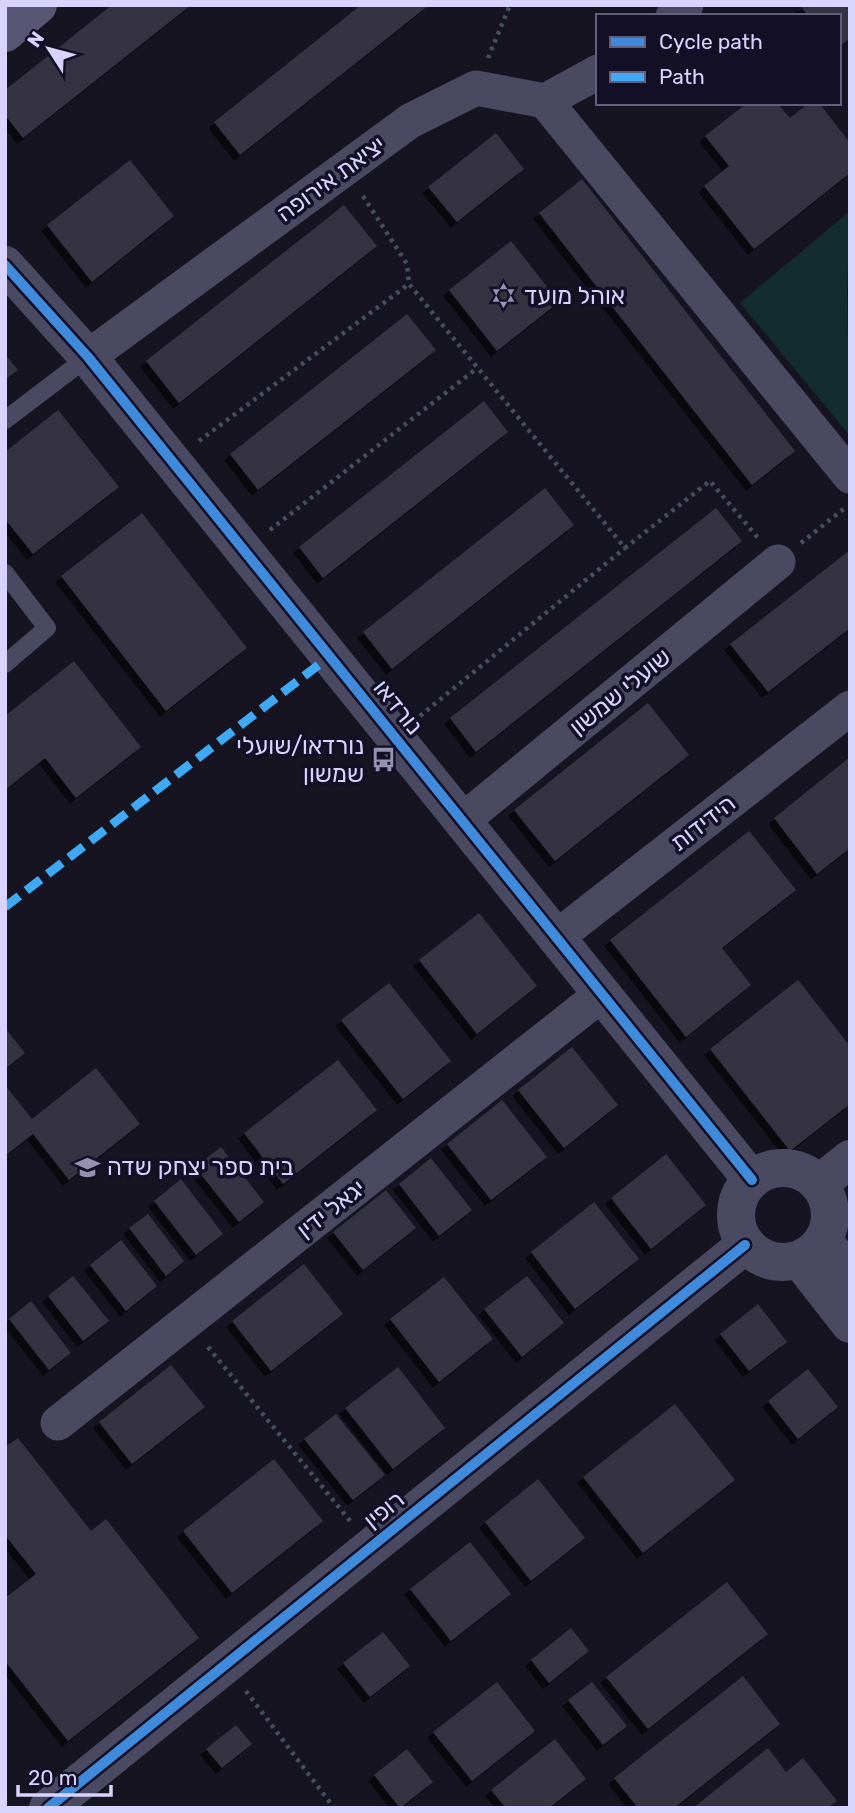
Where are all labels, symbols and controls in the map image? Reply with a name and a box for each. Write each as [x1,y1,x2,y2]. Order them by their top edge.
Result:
north arrow [14,14,84,84]
legend [596,14,841,105]
text: N [22,27,49,52]
text: Cycle path [659,29,763,54]
text: Path [659,64,705,89]
street label: יציאת אירופה [271,130,391,228]
synagogue icon: אוהל מועד [490,282,518,310]
place label: אוהל מועד [524,282,625,310]
street label: שועלי שמשון [564,643,676,741]
street label: נורדאו [368,674,428,740]
place label: נורדאו/שועלי שמשון [236,732,364,788]
bus stop icon: נורדאו/שועלי שמשון [370,746,398,774]
street label: הידידות [665,789,741,857]
school or university icon: בית ספר יצחק שדה [73,1153,101,1181]
place label: בית ספר יצחק שדה [107,1153,294,1181]
street label: יגאל ידין [291,1174,371,1244]
street label: רופין [358,1485,410,1535]
scale bar [18,1754,110,1798]
text: 20 m [28,1765,77,1790]

